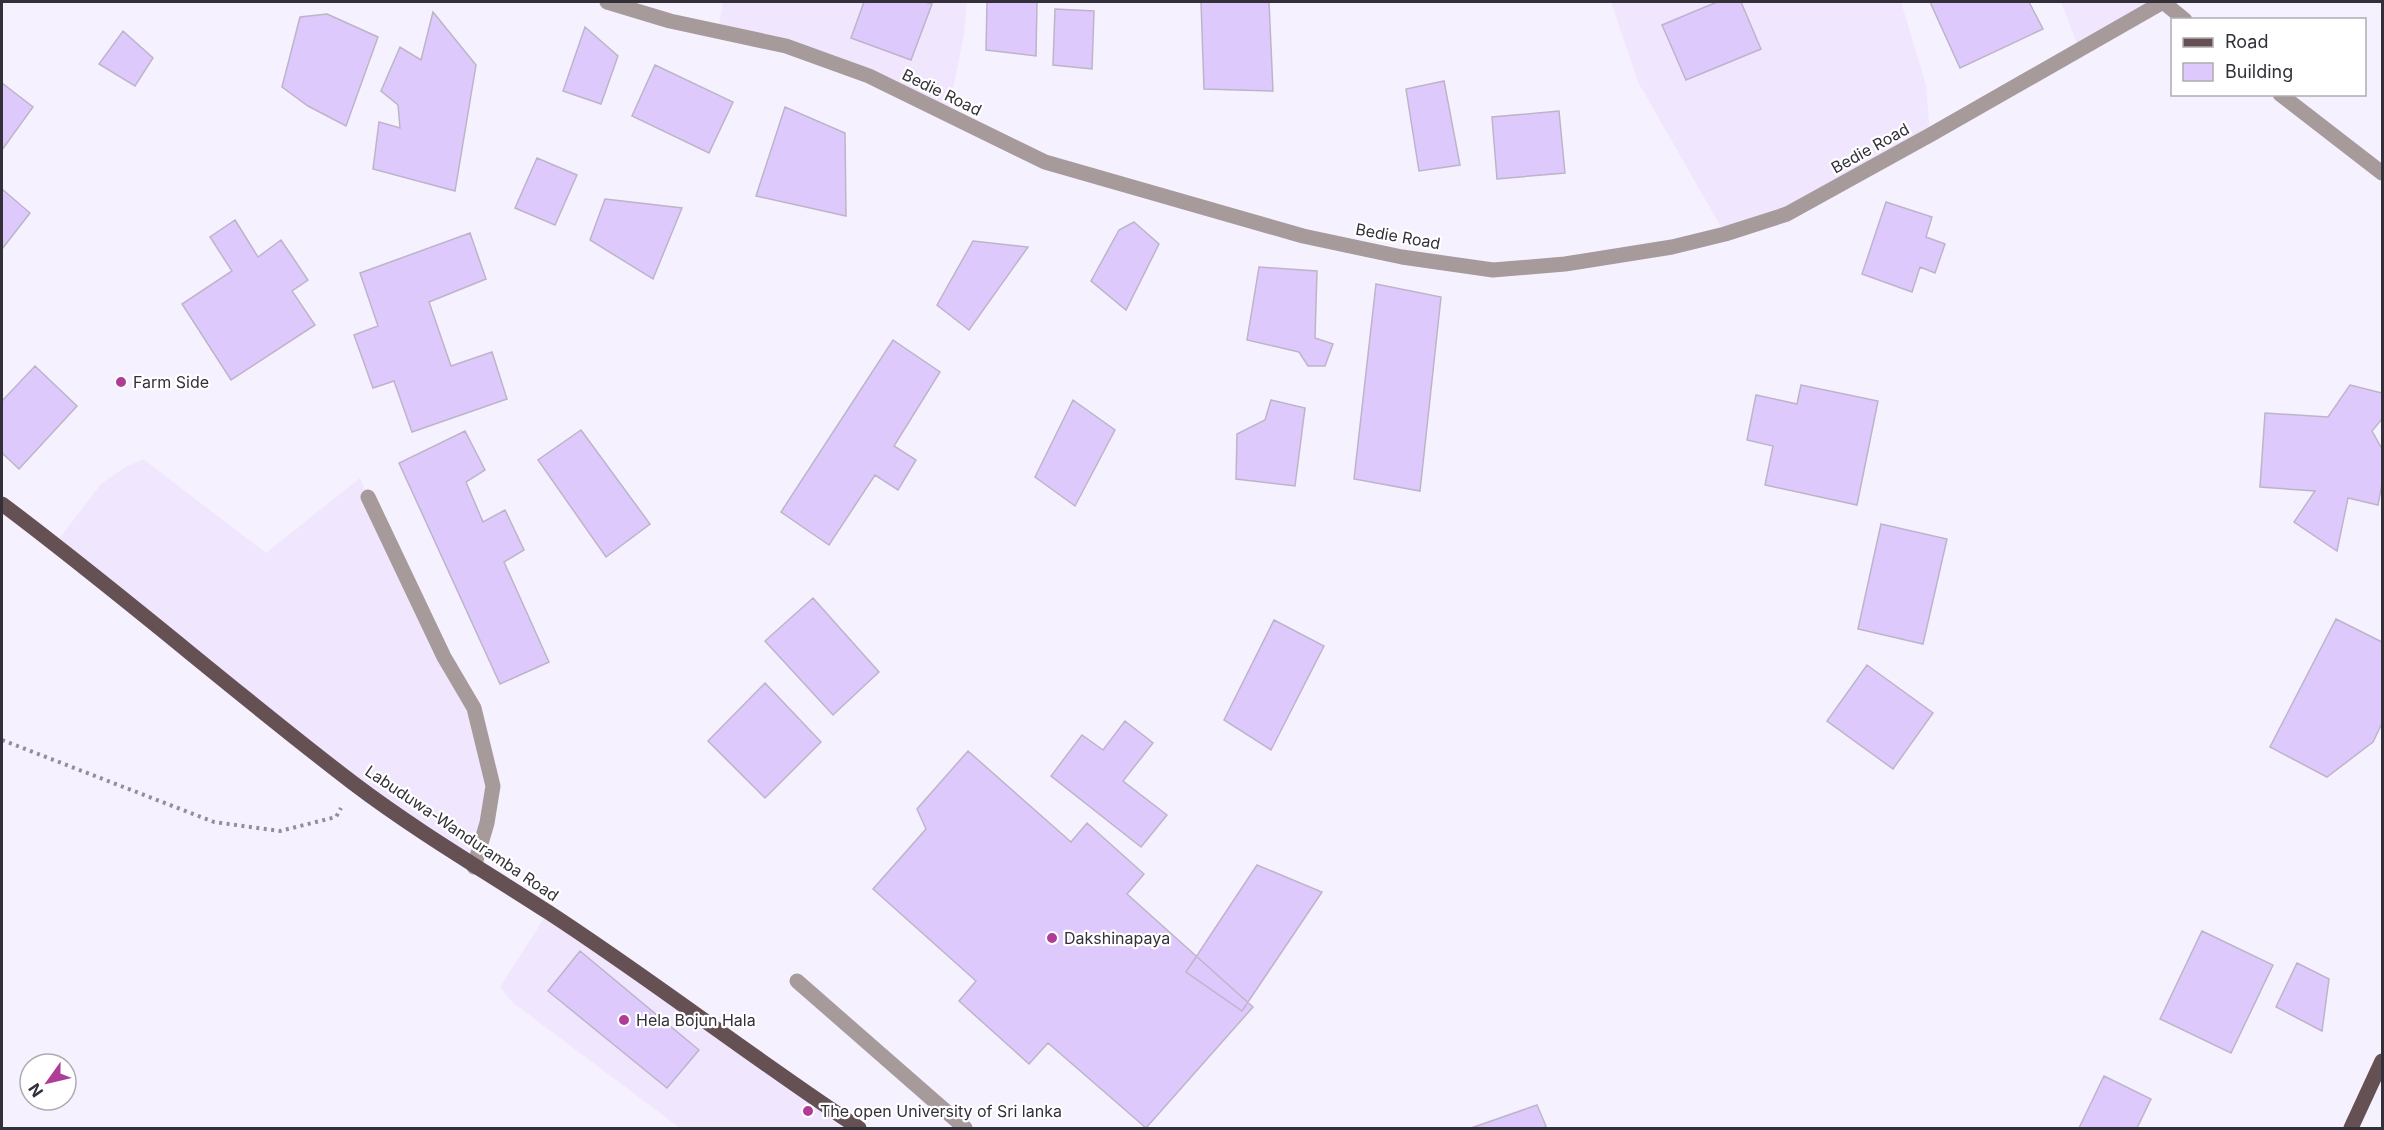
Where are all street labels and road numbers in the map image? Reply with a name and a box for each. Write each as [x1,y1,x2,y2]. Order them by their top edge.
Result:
street label: Bedie Road [899,64,985,120]
street label: Bedie Road [1828,118,1912,178]
street label: Bedie Road [1354,219,1442,253]
street label: Labuduwa-Wanduramba Road [362,761,562,905]

